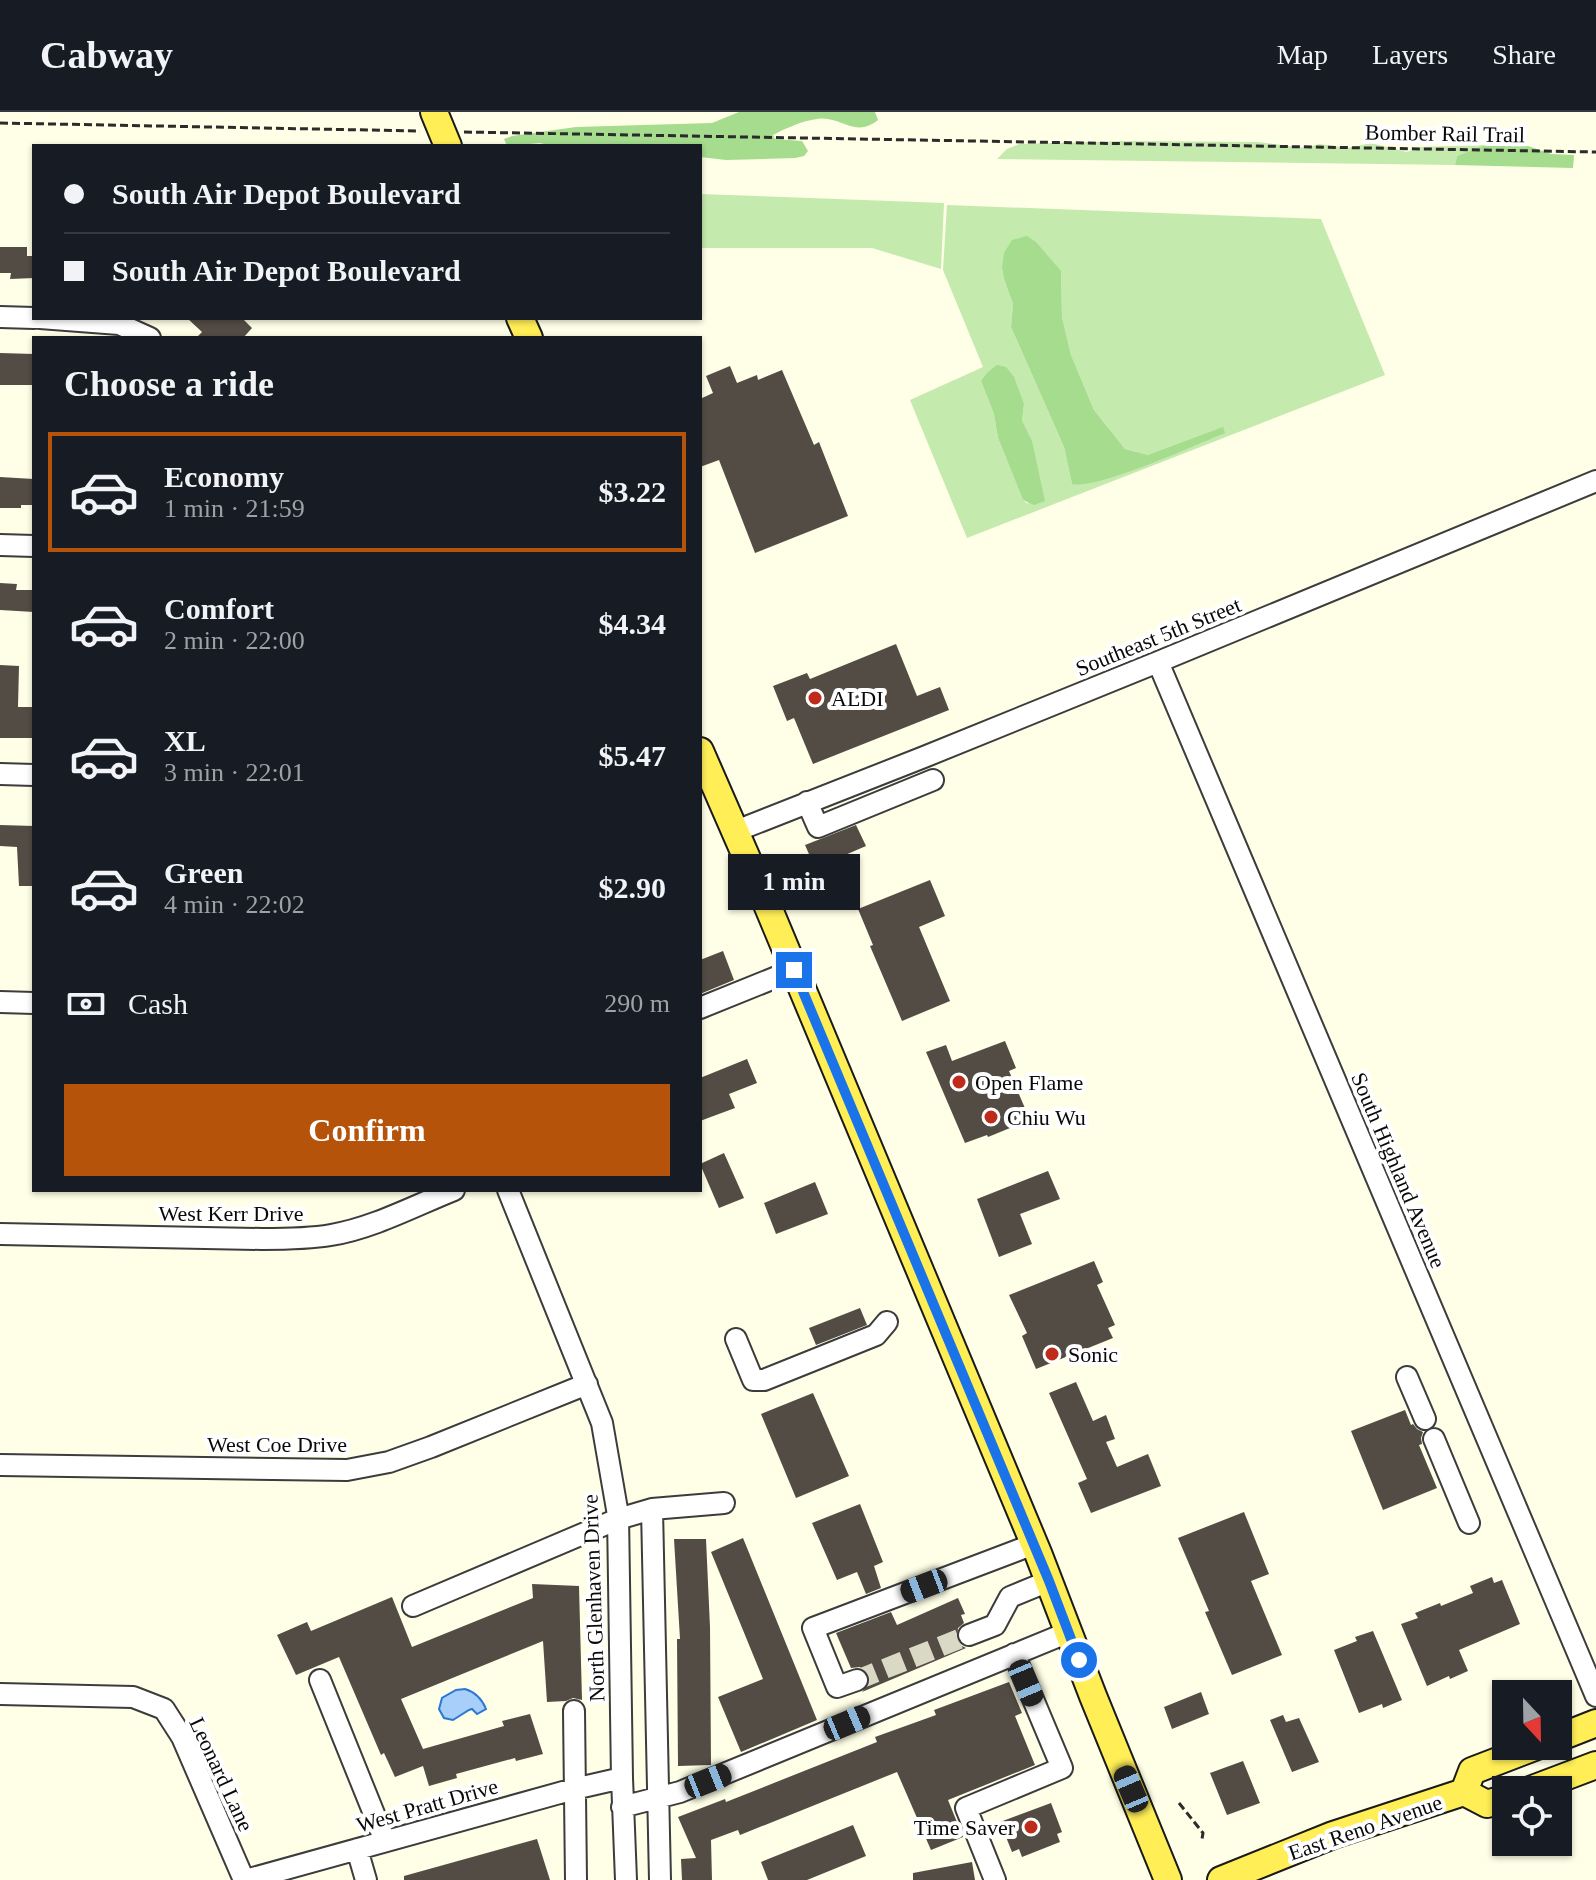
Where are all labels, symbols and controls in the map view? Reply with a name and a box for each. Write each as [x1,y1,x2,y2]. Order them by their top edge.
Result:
text: Cabway [40,34,173,76]
text: Map [1277,39,1328,70]
text: Layers [1372,39,1448,70]
text: Share [1492,39,1556,70]
street label: Bomber Rail Trail [1365,120,1525,147]
text: South Air Depot Boulevard [112,177,461,210]
text: South Air Depot Boulevard [112,254,461,287]
text: Choose a ride [64,364,274,404]
icon: car [68,456,140,528]
text: Economy [164,460,284,493]
text: $3.22 [599,475,666,508]
text: 1 min · 21:59 [164,494,305,523]
icon: car [68,588,140,660]
text: Comfort [164,592,274,625]
street label: Southeast 5th Street [1072,592,1244,681]
text: $4.34 [599,607,666,640]
text: 2 min · 22:00 [164,626,305,655]
place label: ALDI [831,686,884,711]
marker: ALDI [806,689,824,707]
icon: car [68,720,140,792]
text: XL [164,724,206,757]
text: $5.47 [599,739,666,772]
text: 3 min · 22:01 [164,758,305,787]
icon: car [68,852,140,924]
callout: 1 min [728,854,860,910]
text: Green [164,856,243,889]
text: 1 min [763,867,825,896]
text: $2.90 [599,871,666,904]
text: 4 min · 22:02 [164,890,305,919]
route end [776,952,812,988]
icon: cash [64,982,108,1026]
text: Cash [128,987,188,1020]
text: 290 m [604,989,670,1018]
street label: South Highland Avenue [1346,1069,1451,1272]
place label: Open Flame [975,1070,1083,1095]
marker: Open Flame [950,1073,968,1091]
button: Confirm [64,1084,670,1176]
place label: Chiu Wu [1007,1105,1086,1130]
marker: Chiu Wu [982,1108,1000,1126]
street label: West Kerr Drive [159,1201,303,1226]
place label: Sonic [1068,1342,1118,1367]
marker: Sonic [1043,1345,1061,1363]
street label: West Coe Drive [207,1432,347,1457]
street label: North Glenhaven Drive [577,1494,610,1702]
car [897,1566,951,1606]
route start [1061,1642,1097,1678]
car [1006,1656,1046,1710]
north arrow [1492,1680,1572,1760]
map controls [1492,1680,1572,1856]
car [820,1703,874,1743]
street label: Leonard Lane [184,1713,259,1835]
car [681,1761,735,1801]
car [1111,1762,1151,1816]
street label: West Pratt Drive [353,1773,501,1838]
button: locate [1492,1776,1572,1856]
street label: East Reno Avenue [1285,1789,1445,1865]
place label: Time Saver [914,1815,1016,1840]
marker: Time Saver [1022,1818,1040,1836]

